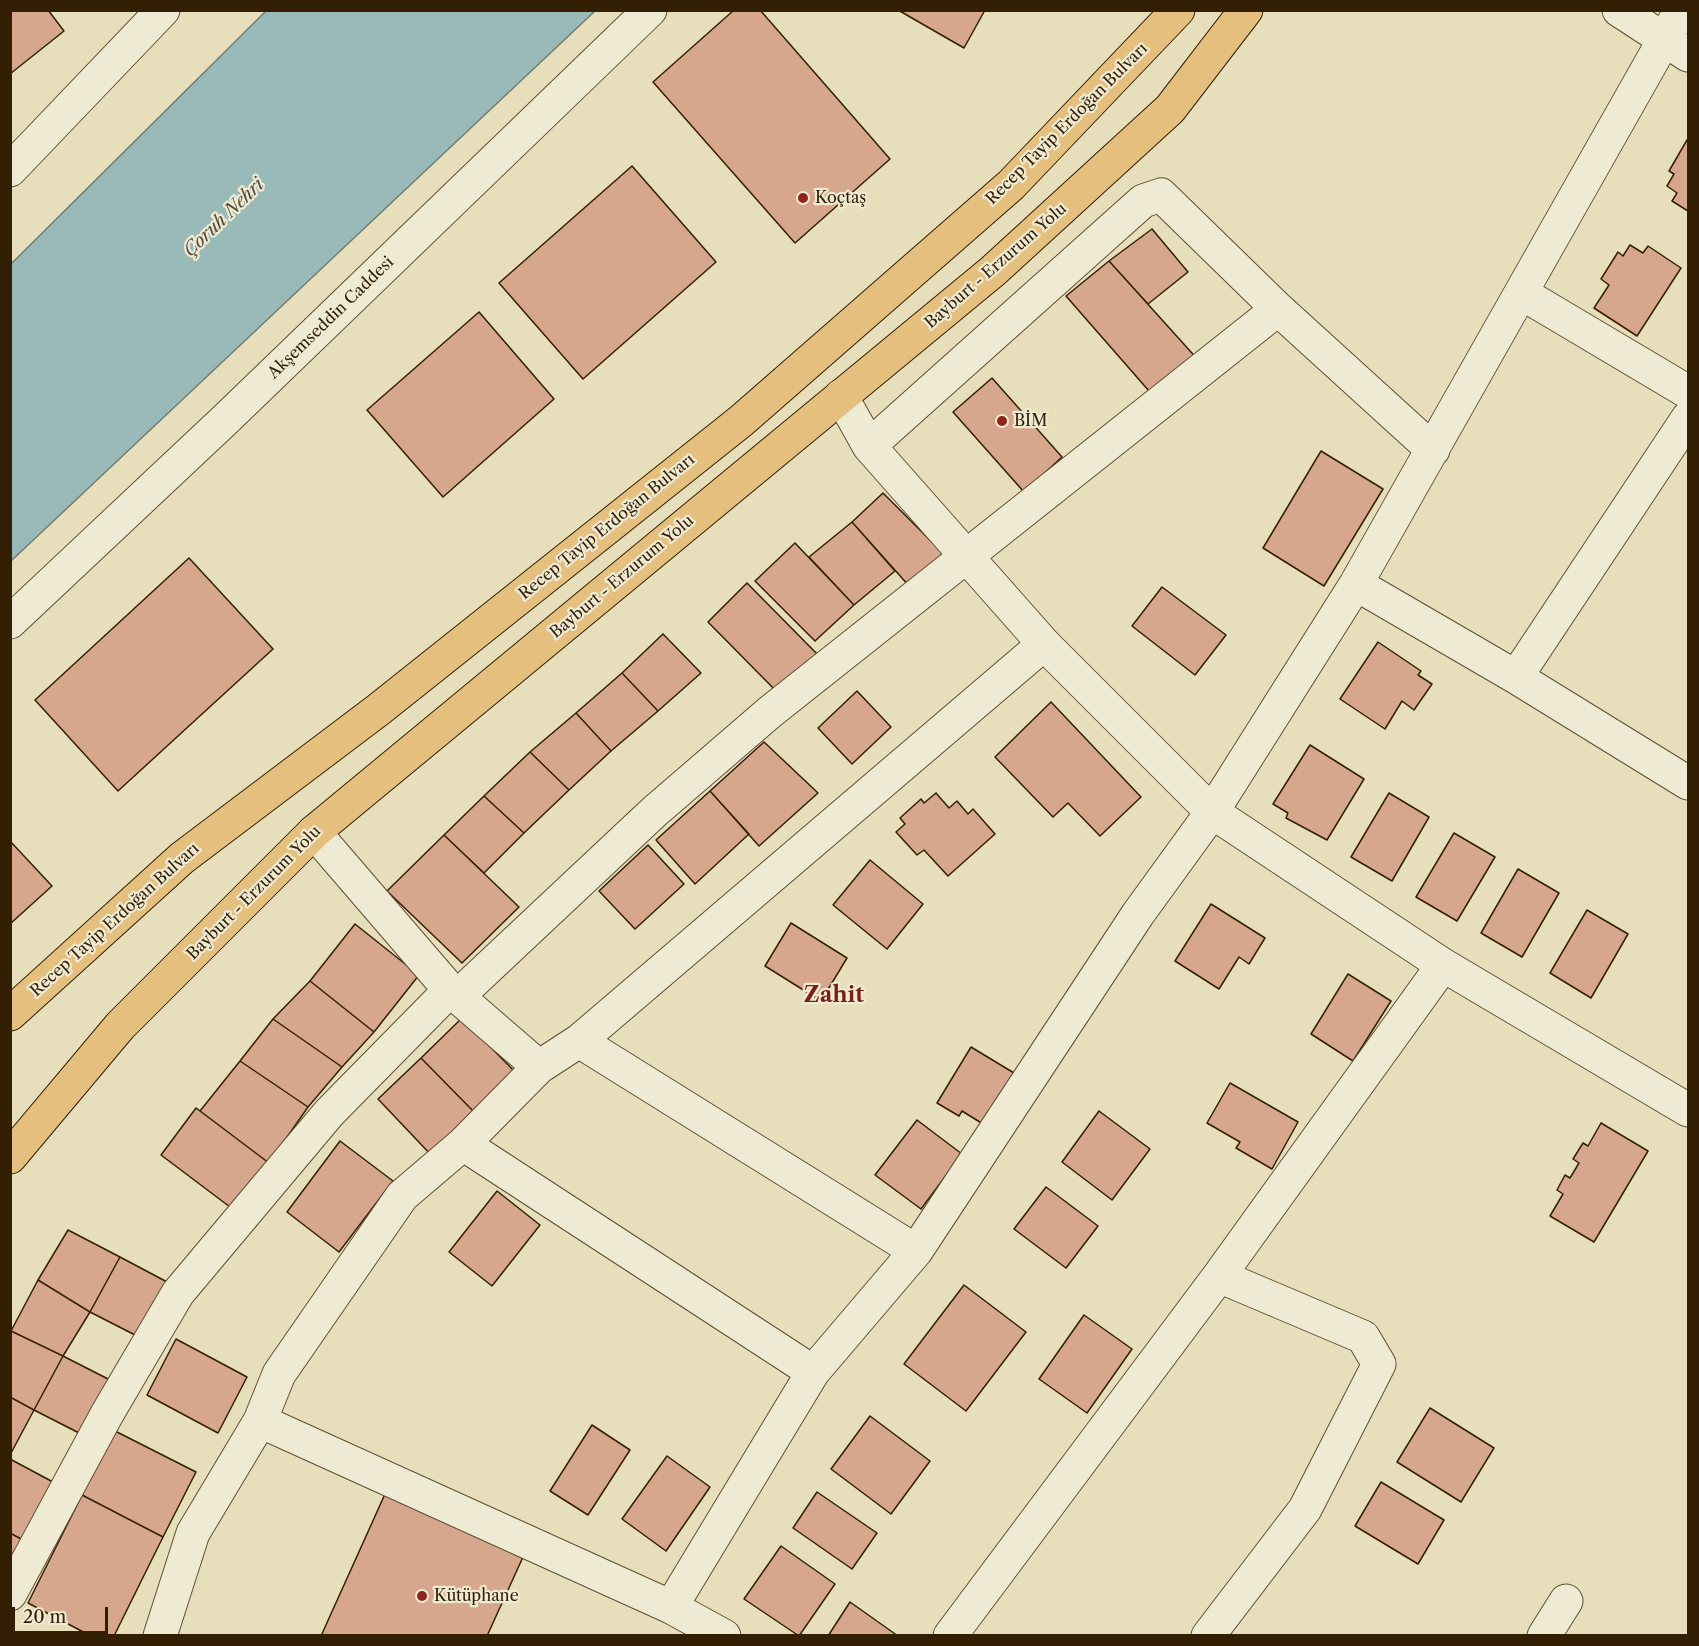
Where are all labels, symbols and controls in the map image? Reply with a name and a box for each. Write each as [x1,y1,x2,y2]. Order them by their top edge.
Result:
street label: Recep Tayip Erdoğan Bulvarı [982,39,1152,209]
water label: Çoruh Nehri [179,174,269,262]
place label: Koçtaş [815,188,866,208]
marker: Koçtaş [796,191,810,205]
street label: Bayburt - Erzurum Yolu [921,199,1071,333]
street label: Akşemseddin Caddesi [264,253,398,383]
place label: BİM [1014,411,1047,431]
marker: BİM [995,414,1009,428]
street label: Recep Tayip Erdoğan Bulvarı [515,450,699,604]
street label: Bayburt - Erzurum Yolu [546,511,698,643]
street label: Bayburt - Erzurum Yolu [183,822,325,964]
street label: Recep Tayip Erdoğan Bulvarı [27,839,203,1001]
district label: Zahit [804,983,864,1009]
place label: Kütüphane [434,1586,519,1606]
marker: Kütüphane [415,1589,429,1603]
scale bar [15,1595,111,1633]
text: 20 m [23,1606,66,1628]

